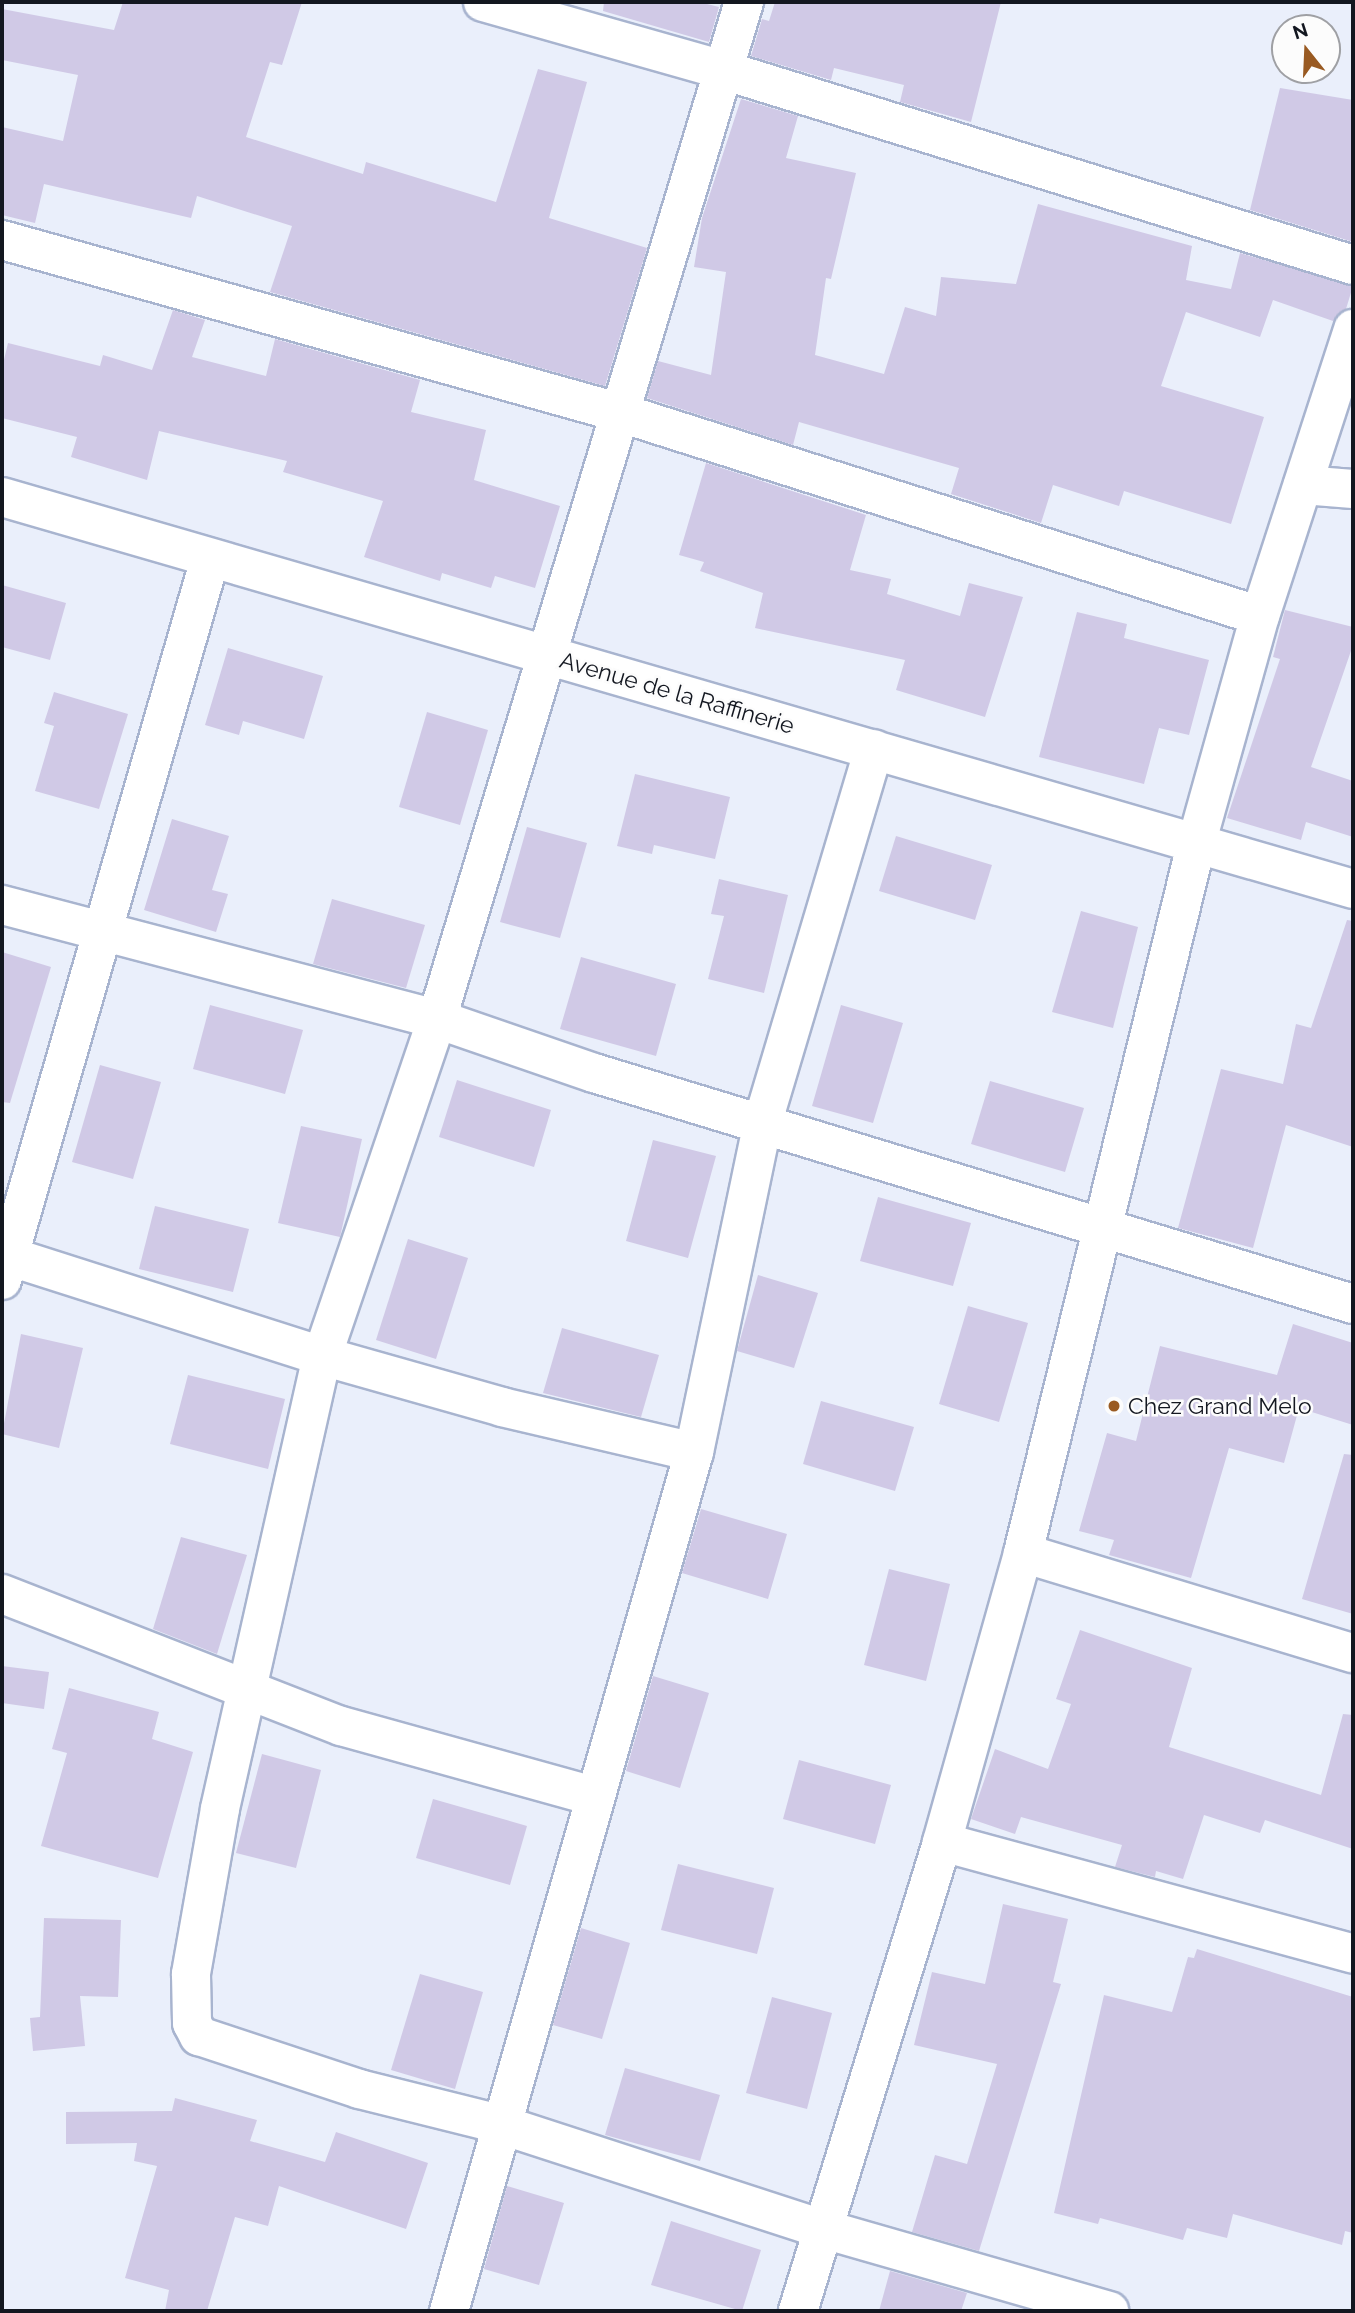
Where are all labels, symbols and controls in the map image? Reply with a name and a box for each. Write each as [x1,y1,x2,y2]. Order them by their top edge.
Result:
north arrow [1271,14,1341,84]
text: N [1290,18,1310,44]
street label: Avenue de la Raffinerie [557,646,797,740]
place label: Chez Grand Melo [1128,1392,1312,1420]
marker: Chez Grand Melo [1106,1398,1122,1414]

